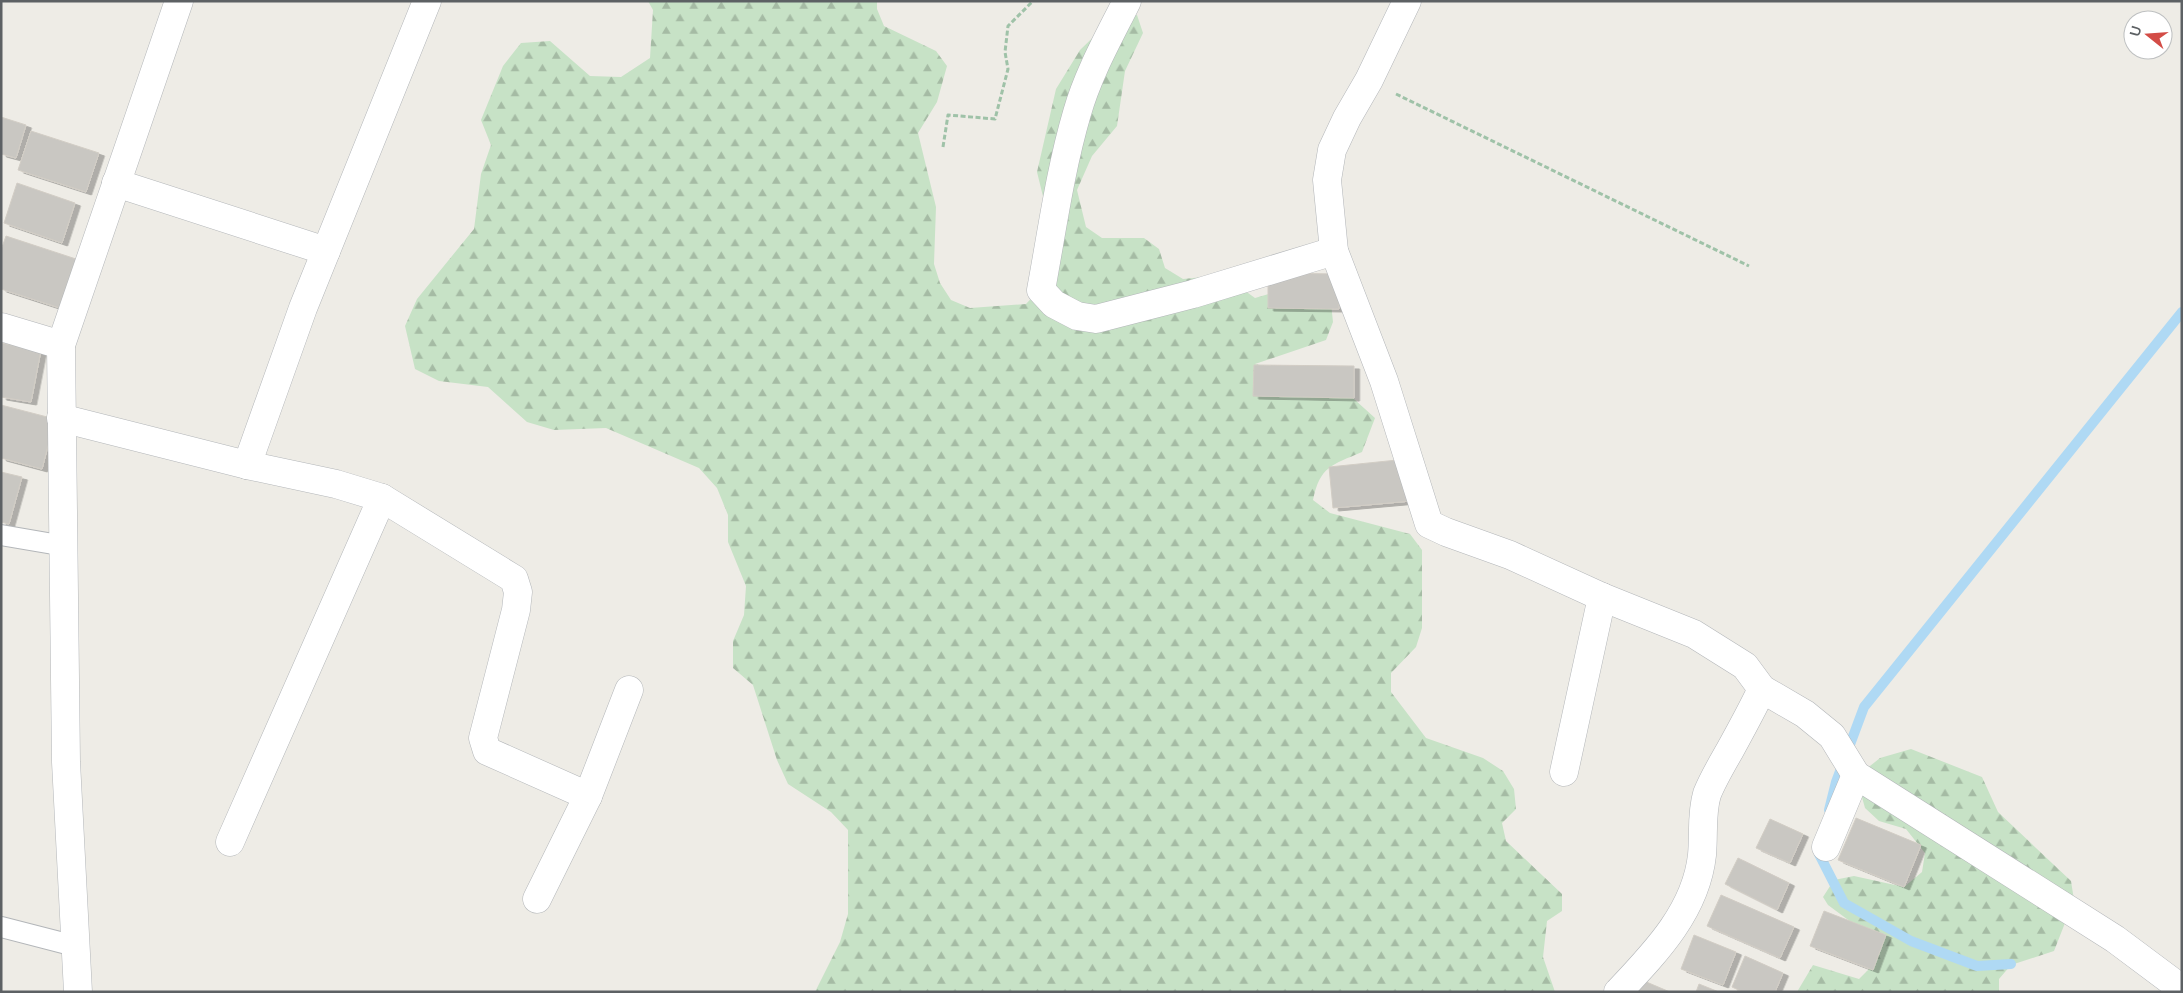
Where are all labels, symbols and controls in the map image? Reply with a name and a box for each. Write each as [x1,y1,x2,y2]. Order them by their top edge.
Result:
north arrow [2123,10,2173,60]
text: U [2125,24,2146,39]

